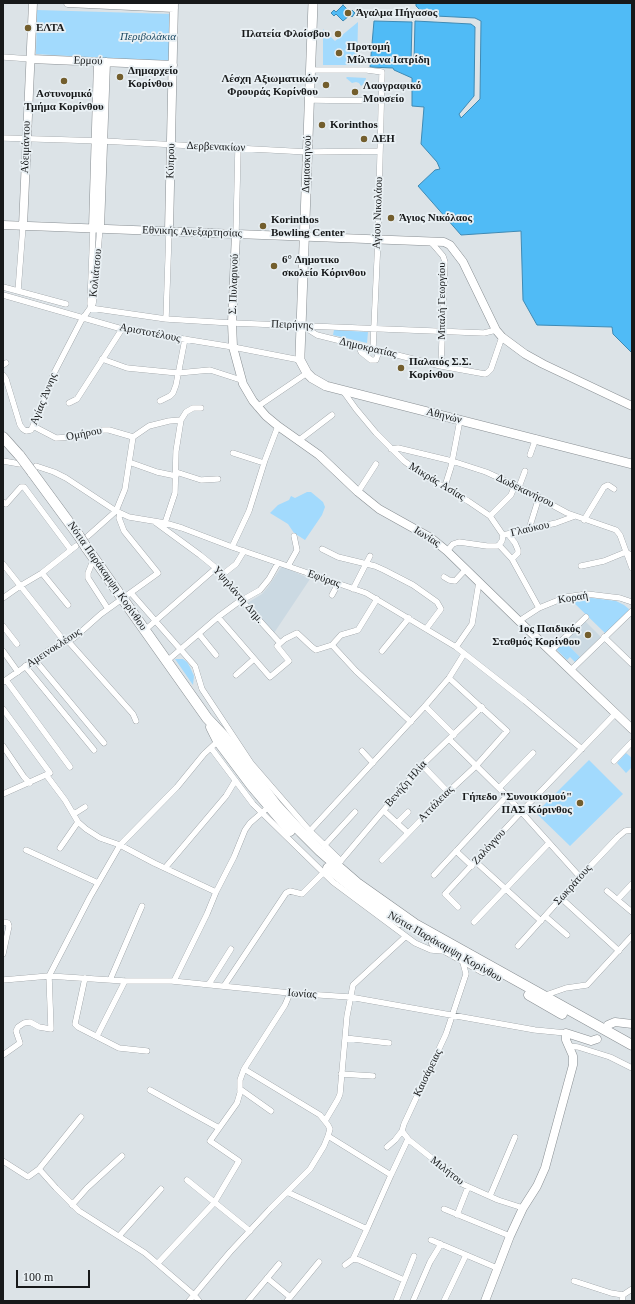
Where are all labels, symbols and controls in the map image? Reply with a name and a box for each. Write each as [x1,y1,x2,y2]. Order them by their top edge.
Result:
place label: Άγαλμα Πήγασος [356,6,437,20]
marker: Άγαλμα Πήγασος [343,8,353,18]
place label: ΕΛΤΑ [36,21,64,35]
marker: ΕΛΤΑ [23,23,33,33]
place label: Πλατεία Φλοίσβου [241,27,330,41]
marker: Πλατεία Φλοίσβου [333,29,343,39]
park label: Περιβολάκια [120,30,176,44]
place label: Προτομή Μίλτωνα Ιατρίδη [347,40,430,66]
marker: Προτομή Μίλτωνα Ιατρίδη [334,48,344,58]
street label: Ερμού [73,54,103,68]
place label: Δημαρχείο Κορίνθου [128,64,178,90]
marker: Δημαρχείο Κορίνθου [115,72,125,82]
place label: Λέσχη Αξιωματικών Φρουράς Κορίνθου [221,72,318,98]
marker: Αστυνομικό Τμήμα Κορίνθου [59,76,69,86]
place label: Λαογραφικό Μουσείο [363,79,421,105]
marker: Λέσχη Αξιωματικών Φρουράς Κορίνθου [321,80,331,90]
place label: Αστυνομικό Τμήμα Κορίνθου [24,87,104,113]
marker: Λαογραφικό Μουσείο [350,87,360,97]
place label: Korinthos [330,118,378,132]
street label: Αδειμάντου [18,120,34,174]
marker: Korinthos [317,120,327,130]
place label: ΔΕΗ [372,132,395,146]
marker: ΔΕΗ [359,134,369,144]
street label: Δαμασκηνού [299,135,315,193]
street label: Δερβενακίων [186,139,246,155]
street label: Κύπρου [164,143,178,179]
street label: Αγίου Νικολάου [370,177,386,249]
place label: Άγιος Νικόλαος [399,211,472,225]
place label: Korinthos Bowling Center [271,213,345,239]
marker: Άγιος Νικόλαος [386,213,396,223]
marker: Korinthos Bowling Center [258,221,268,231]
street label: Εθνικής Ανεξαρτησίας [142,224,242,240]
street label: Κολιάτσου [87,248,105,298]
street label: Σ. Πυλαρινού [226,253,242,315]
place label: 6° Δημοτικο σκολείο Κόρινθου [282,253,366,279]
marker: 6° Δημοτικο σκολείο Κόρινθου [269,261,279,271]
street label: Μπαλή Γεωργίου [435,262,449,340]
street label: Πειρήνης [271,318,313,332]
street label: Αριστοτέλους [118,321,182,345]
street label: Δημοκρατίας [338,335,398,361]
place label: Παλαιός Σ.Σ. Κορίνθου [409,355,471,381]
marker: Παλαιός Σ.Σ. Κορίνθου [396,363,406,373]
street label: Αγίας Άννης [28,371,60,427]
street label: Αθηνών [425,405,463,427]
street label: Ομήρου [65,424,103,444]
street label: Μικράς Ασίας [406,460,468,504]
street label: Δωδεκανήσου [494,471,556,511]
street label: Γλαύκου [509,518,551,540]
street label: Νότια Παράκαμψη Κορίνθου [64,519,150,633]
street label: Ιωνίας [411,524,443,550]
street label: Υψηλάντη Δημ. [210,564,266,626]
street label: Εφύρας [306,567,342,591]
street label: Κοραή [557,589,589,607]
place label: 1ος Παιδικός Σταθμός Κορίνθου [492,622,580,648]
street label: Αμεινοκλέους [24,625,84,671]
marker: 1ος Παιδικός Σταθμός Κορίνθου [583,630,593,640]
street label: Βενήζη Ηλία [382,758,430,810]
street label: Αττάλειας [415,783,457,825]
place label: Γήπεδο "Συνοικισμού" ΠΑΣ Κόρινθος [462,790,572,816]
marker: Γήπεδο "Συνοικισμού" ΠΑΣ Κόρινθος [575,798,585,808]
street label: Ζαλόγγου [469,826,509,868]
street label: Σωκράτους [551,862,595,908]
street label: Νότια Παράκαμψη Κορίνθου [385,909,505,985]
street label: Ιωνίας [287,986,317,1002]
street label: Καισάρειας [411,1047,445,1099]
street label: Μιλήτου [428,1154,466,1188]
scale bar [18,1262,92,1288]
text: 100 m [23,1270,53,1284]

